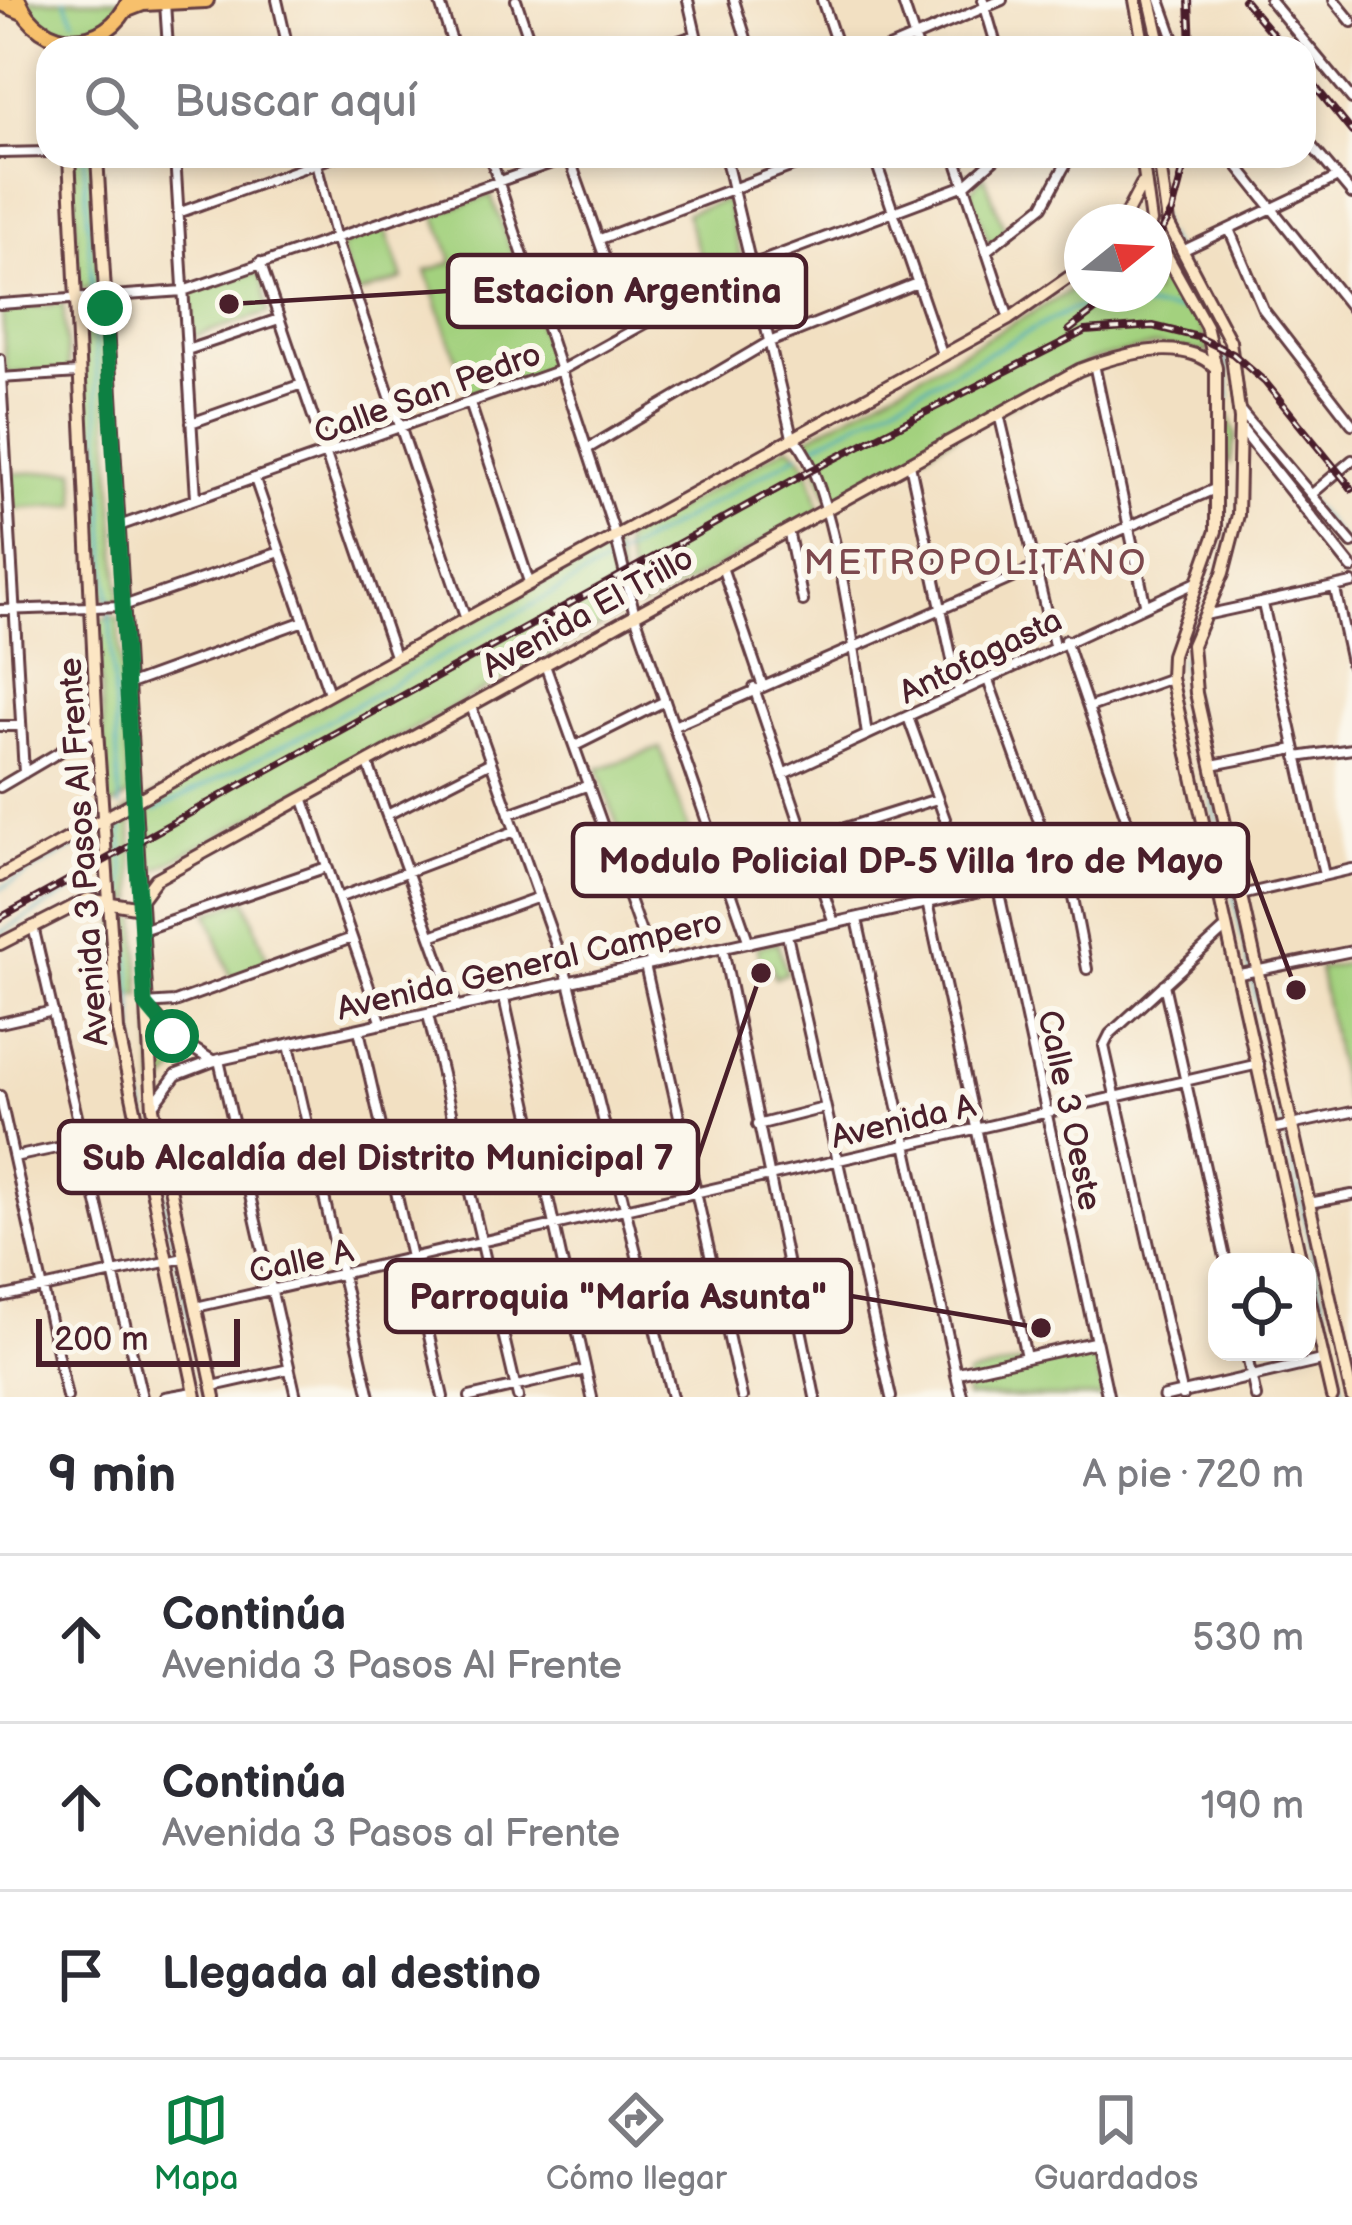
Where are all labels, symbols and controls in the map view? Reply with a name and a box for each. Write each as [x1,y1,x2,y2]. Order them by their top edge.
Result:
search box [36,36,1316,168]
icon: search [78,69,144,135]
text: Buscar aquí [174,75,417,130]
north arrow [1064,204,1172,312]
callout: Estacion Argentina [448,255,806,327]
text: Estacion Argentina [472,271,782,314]
route end [78,281,132,335]
street label: Calle San Pedro [309,334,547,453]
street label: Avenida El Trillo [475,538,701,687]
district label: METROPOLITANO [804,542,1148,585]
street label: Antofagasta [893,600,1069,713]
street label: Avenida 3 Pasos Al Frente [50,656,118,1047]
callout: Modulo Policial DP-5 Villa 1ro de Mayo [573,824,1248,896]
text: Modulo Policial DP-5 Villa 1ro de Mayo [598,841,1224,884]
street label: Avenida General Campero [333,902,726,1030]
street label: Calle 3 Oeste [1028,1007,1110,1214]
route start [145,1009,199,1063]
street label: Avenida A [827,1086,981,1158]
callout: Sub Alcaldía del Distrito Municipal 7 [59,1121,698,1193]
text: Sub Alcaldía del Distrito Municipal 7 [82,1138,674,1181]
street label: Calle A [246,1231,358,1292]
map controls [1208,1253,1316,1361]
button: locate [1208,1253,1316,1361]
callout: Parroquia "María Asunta" [386,1260,851,1332]
text: Parroquia "María Asunta" [409,1277,827,1320]
scale bar [36,1313,240,1366]
text: 200 m [54,1320,148,1360]
text: 9 min [48,1445,176,1506]
text: A pie · 720 m [1082,1452,1304,1499]
text: Continúa [162,1588,346,1643]
icon: ahead [48,1606,114,1672]
text: 530 m [1192,1615,1304,1662]
text: Avenida 3 Pasos Al Frente [162,1643,622,1690]
text: Continúa [162,1756,346,1811]
icon: ahead [48,1774,114,1840]
text: 190 m [1201,1783,1304,1830]
text: Avenida 3 Pasos al Frente [162,1811,620,1858]
icon: arrive [48,1942,114,2008]
text: Llegada al destino [162,1947,541,2002]
tab: Mapa [154,2087,239,2199]
tab: Cómo llegar [546,2087,727,2199]
tab: Guardados [1034,2087,1198,2199]

